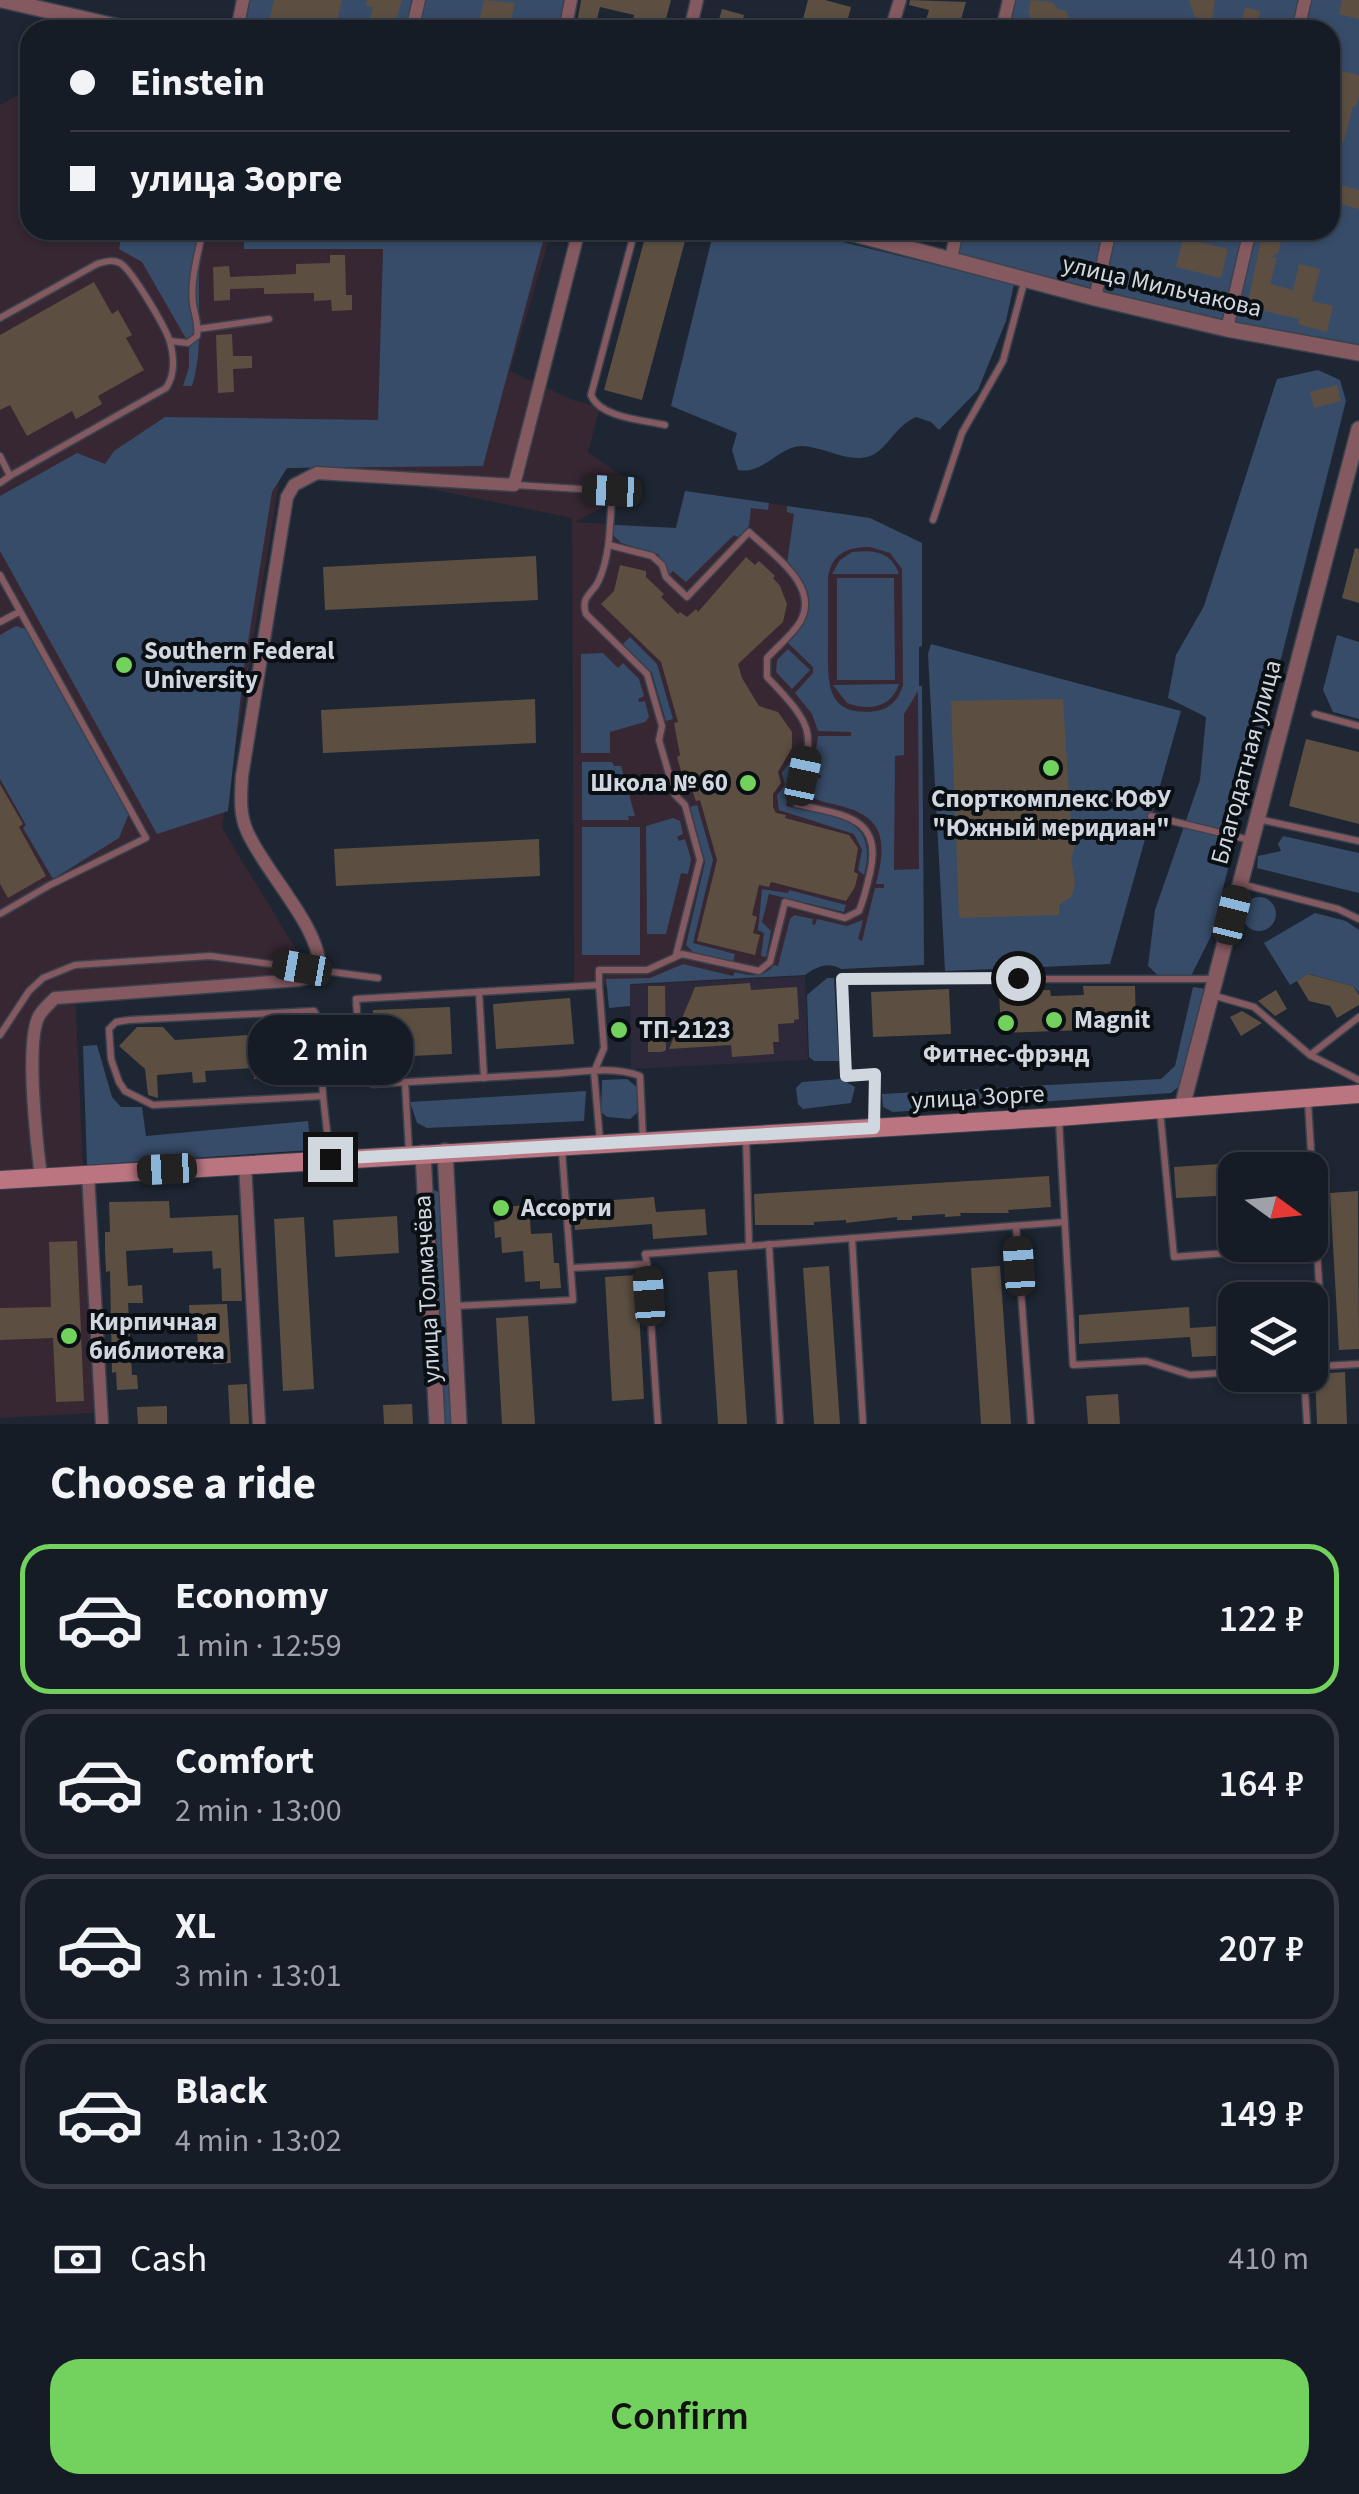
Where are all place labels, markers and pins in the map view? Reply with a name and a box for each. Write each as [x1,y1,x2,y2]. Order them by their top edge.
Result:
place label: Southern Federal University [144,633,334,698]
marker: Southern Federal University [113,654,135,676]
marker: Спорткомплекс ЮФУ "Южный меридиан" [1040,757,1062,779]
place label: Школа № 60 [590,765,728,801]
marker: Школа № 60 [737,772,759,794]
place label: Спорткомплекс ЮФУ "Южный меридиан" [931,781,1171,846]
place label: Magnit [1074,1002,1151,1038]
marker: Magnit [1043,1009,1065,1031]
place label: ТП-2123 [639,1012,731,1048]
marker: Фитнес-фрэнд [995,1012,1017,1034]
marker: ТП-2123 [608,1019,630,1041]
place label: Фитнес-фрэнд [923,1036,1090,1072]
place label: Ассорти [520,1190,612,1226]
marker: Ассорти [490,1197,512,1219]
place label: Кирпичная библиотека [89,1304,225,1369]
marker: Кирпичная библиотека [58,1325,80,1347]

